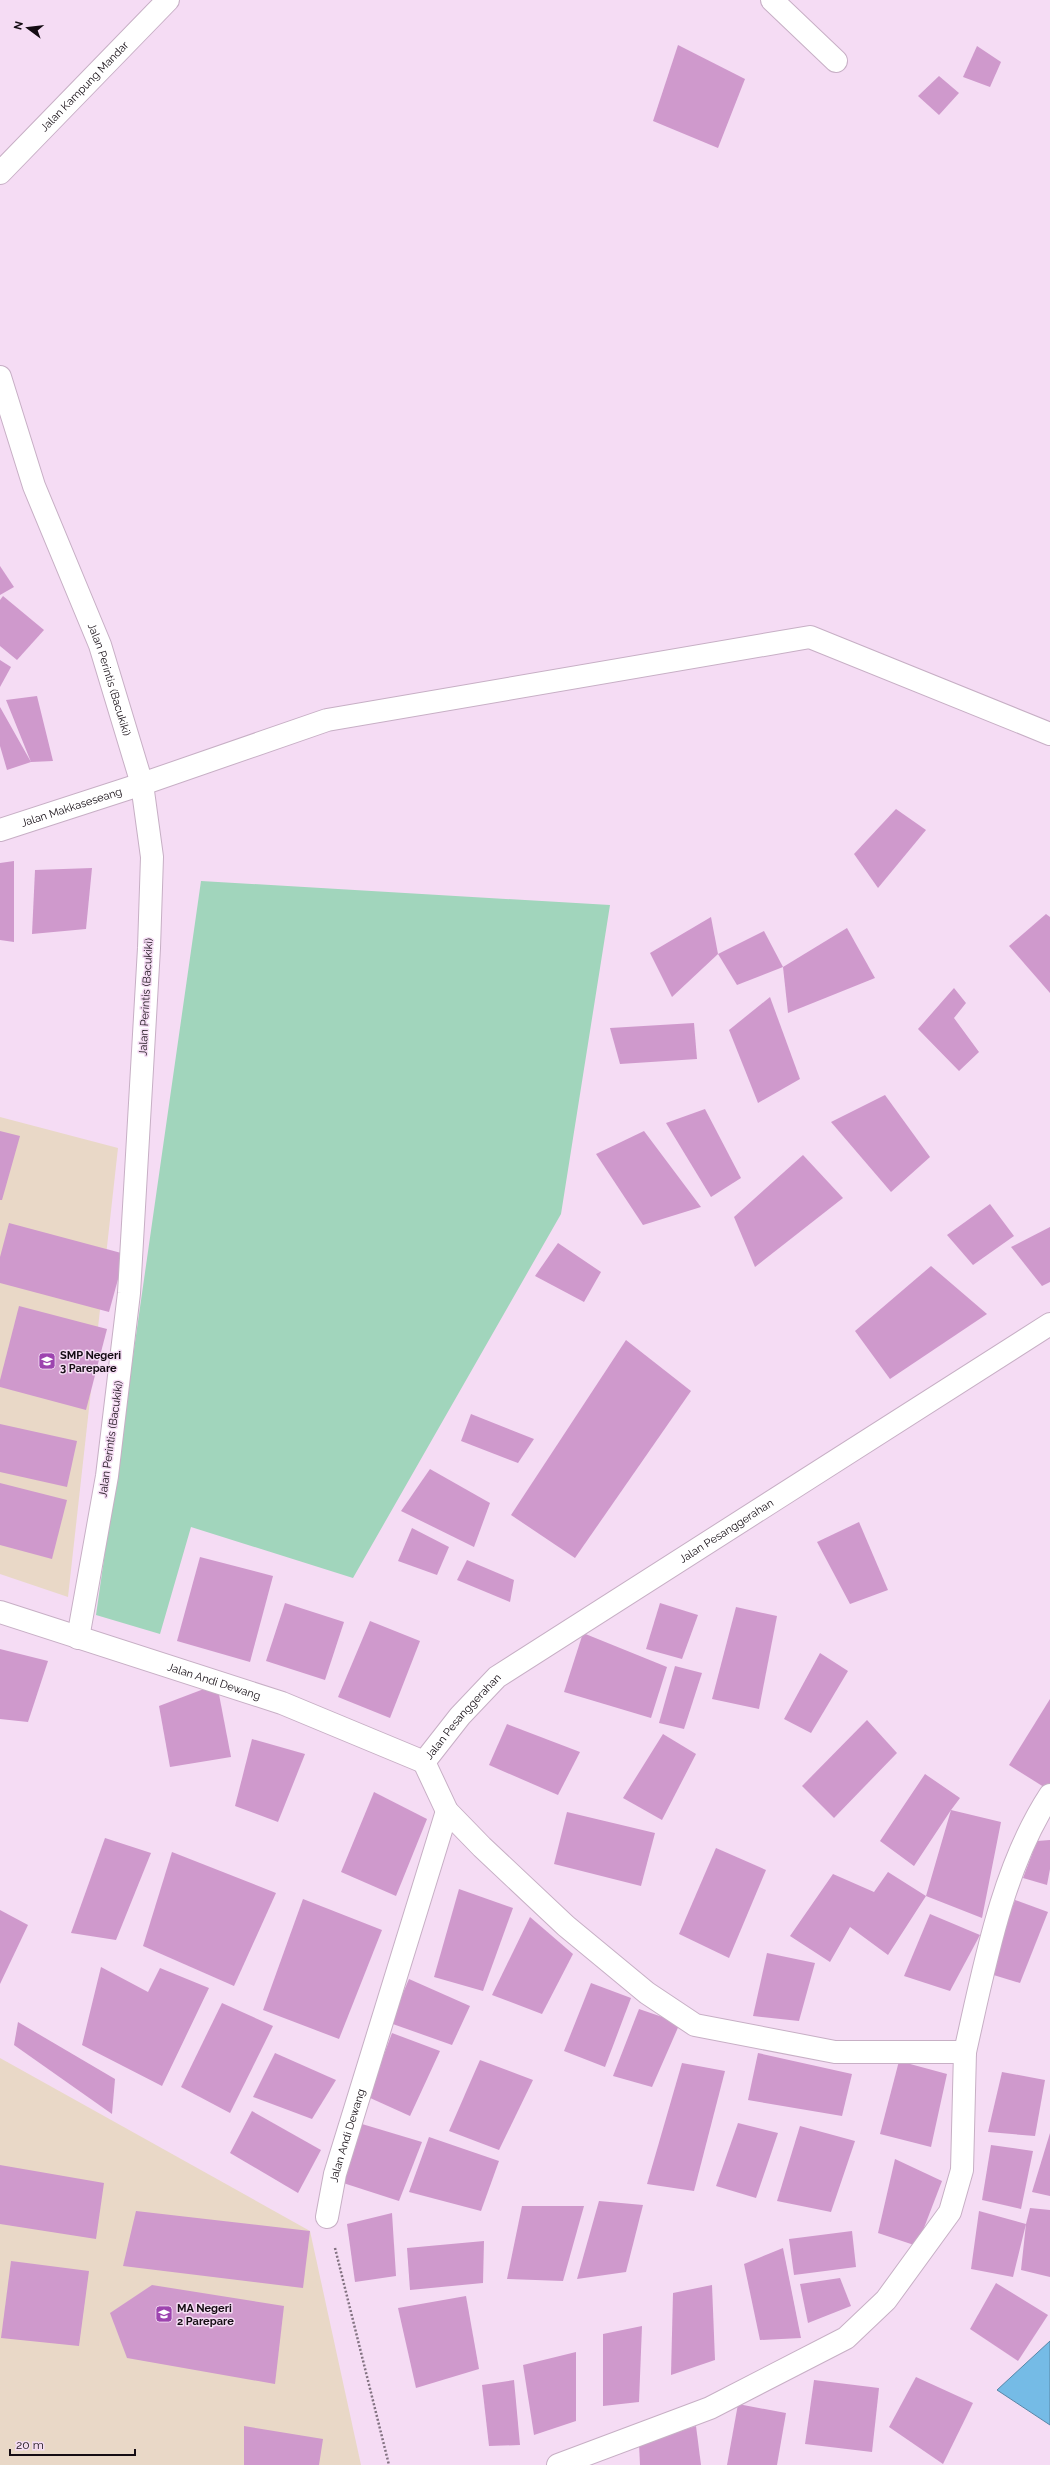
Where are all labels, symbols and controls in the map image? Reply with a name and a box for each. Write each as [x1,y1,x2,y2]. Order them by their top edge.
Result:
north arrow [8,8,48,48]
text: N [11,20,26,31]
street label: Jalan Kampung Mandar [38,38,131,134]
street label: Jalan Perintis (Bacukiki) [85,621,134,737]
street label: Jalan Makkaseseang [19,784,124,829]
street label: Jalan Perintis (Bacukiki) [136,938,156,1056]
place label: SMP Negeri 3 Parepare [60,1349,121,1375]
school or university icon: SMP Negeri 3 Parepare [37,1351,57,1371]
street label: Jalan Perintis (Bacukiki) [96,1380,126,1498]
street label: Jalan Pesanggerahan [677,1496,776,1566]
street label: Jalan Andi Dewang [166,1660,262,1702]
street label: Jalan Pesanggerahan [422,1671,503,1762]
street label: Jalan Andi Dewang [327,2087,367,2183]
place label: MA Negeri 2 Parepare [177,2302,234,2328]
school or university icon: MA Negeri 2 Parepare [154,2304,174,2324]
scale bar [10,2431,135,2457]
text: 20 m [16,2438,44,2452]

